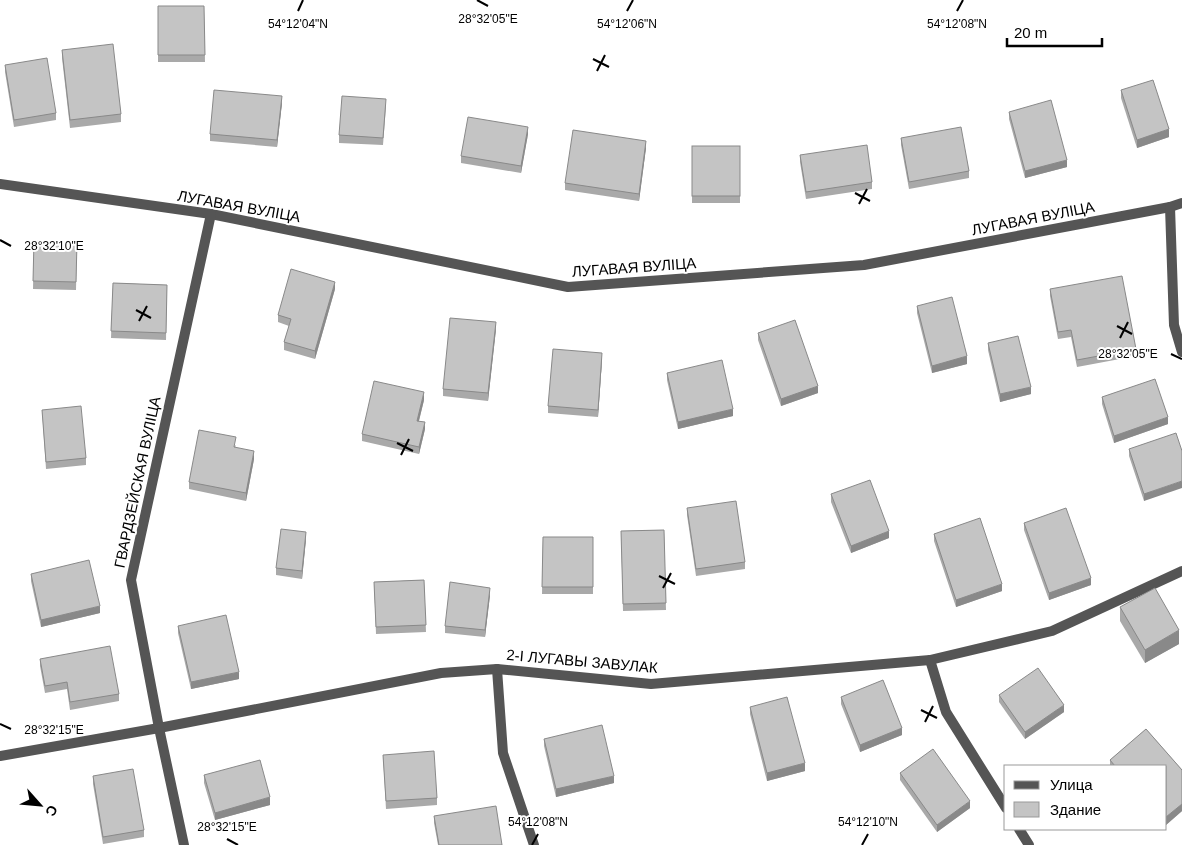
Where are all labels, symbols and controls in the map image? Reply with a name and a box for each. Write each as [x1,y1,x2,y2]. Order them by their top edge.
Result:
text: 28°32'05"E [458,12,518,26]
scale bar [1007,15,1102,47]
text: 54°12'04"N [268,17,328,31]
text: 54°12'06"N [597,17,657,31]
text: 54°12'08"N [927,17,987,31]
text: 20 m [1014,24,1047,41]
street label: ЛУГАВАЯ ВУЛІЦА [176,187,302,225]
street label: ЛУГАВАЯ ВУЛІЦА [970,198,1096,238]
text: 28°32'10"E [24,239,84,253]
street label: ЛУГАВАЯ ВУЛІЦА [571,254,697,280]
text: 28°32'05"E [1098,347,1158,361]
street label: ГВАРДЗЕЙСКАЯ ВУЛІЦА [111,395,163,569]
street label: 2-І ЛУГАВЫ ЗАВУЛАК [506,646,659,676]
text: 28°32'15"E [24,723,84,737]
legend [1004,765,1167,830]
text: Улица [1050,776,1093,793]
north arrow [15,780,65,830]
text: Здание [1050,801,1101,818]
text: С [42,803,61,819]
text: 54°12'08"N [508,815,568,829]
text: 54°12'10"N [838,815,898,829]
text: 28°32'15"E [197,820,257,834]

